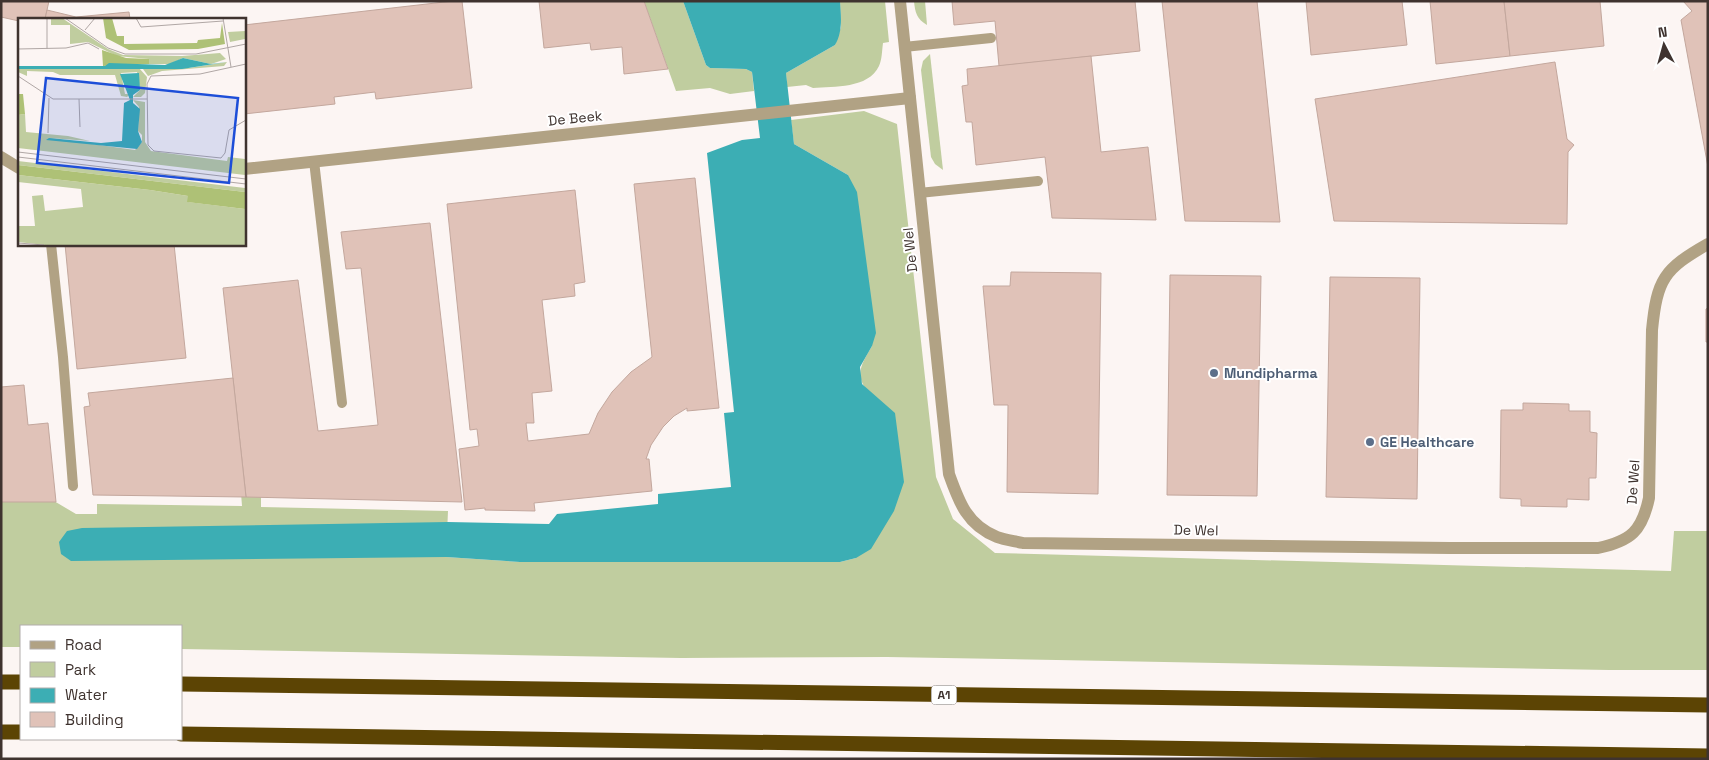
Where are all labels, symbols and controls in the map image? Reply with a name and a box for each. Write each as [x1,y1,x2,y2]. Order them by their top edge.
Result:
inset map [18,18,245,245]
north arrow [1639,20,1689,70]
text: N [1657,23,1668,42]
street label: De Beek [547,106,604,130]
street label: De Wel [899,227,921,273]
place label: Mundipharma [1224,364,1318,382]
marker: Mundipharma [1208,367,1220,379]
place label: GE Healthcare [1380,433,1474,451]
marker: GE Healthcare [1364,436,1376,448]
street label: De Wel [1622,459,1644,505]
street label: De Wel [1173,521,1219,539]
legend [20,625,182,740]
text: Road [65,635,102,654]
text: Park [65,660,96,679]
text: Water [65,685,108,704]
road number: A1 [932,686,956,704]
text: Building [65,710,124,729]

